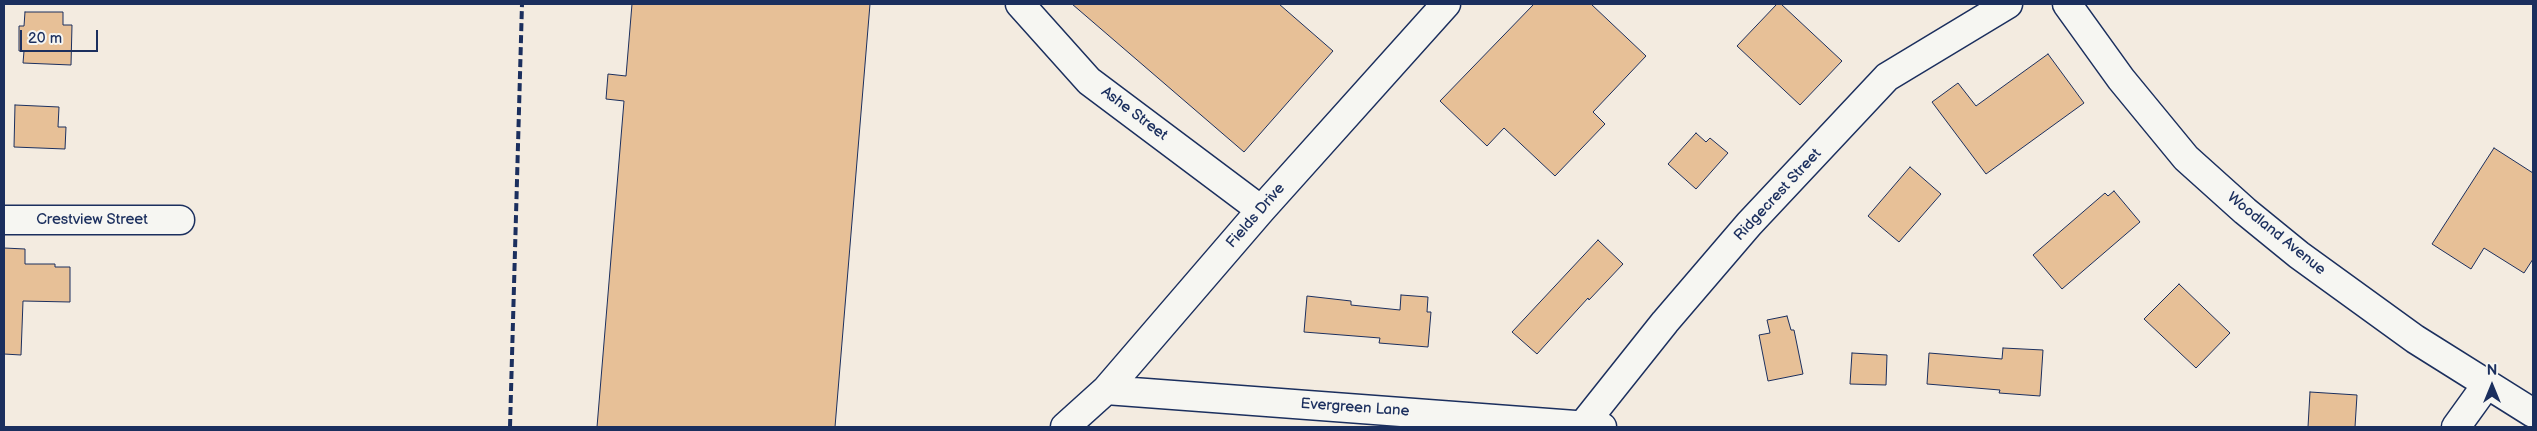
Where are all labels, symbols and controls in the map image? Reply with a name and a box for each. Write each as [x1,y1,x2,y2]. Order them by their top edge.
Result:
scale bar [22,20,100,52]
text: 20 m [28,29,62,48]
street label: Ashe Street [1097,83,1171,145]
street label: Ridgecrest Street [1731,145,1825,245]
street label: Fields Drive [1223,180,1289,252]
street label: Woodland Avenue [2223,189,2329,279]
street label: Crestview Street [36,211,148,229]
north arrow [2467,361,2517,411]
text: N [2487,362,2497,379]
street label: Evergreen Lane [1300,395,1410,421]

